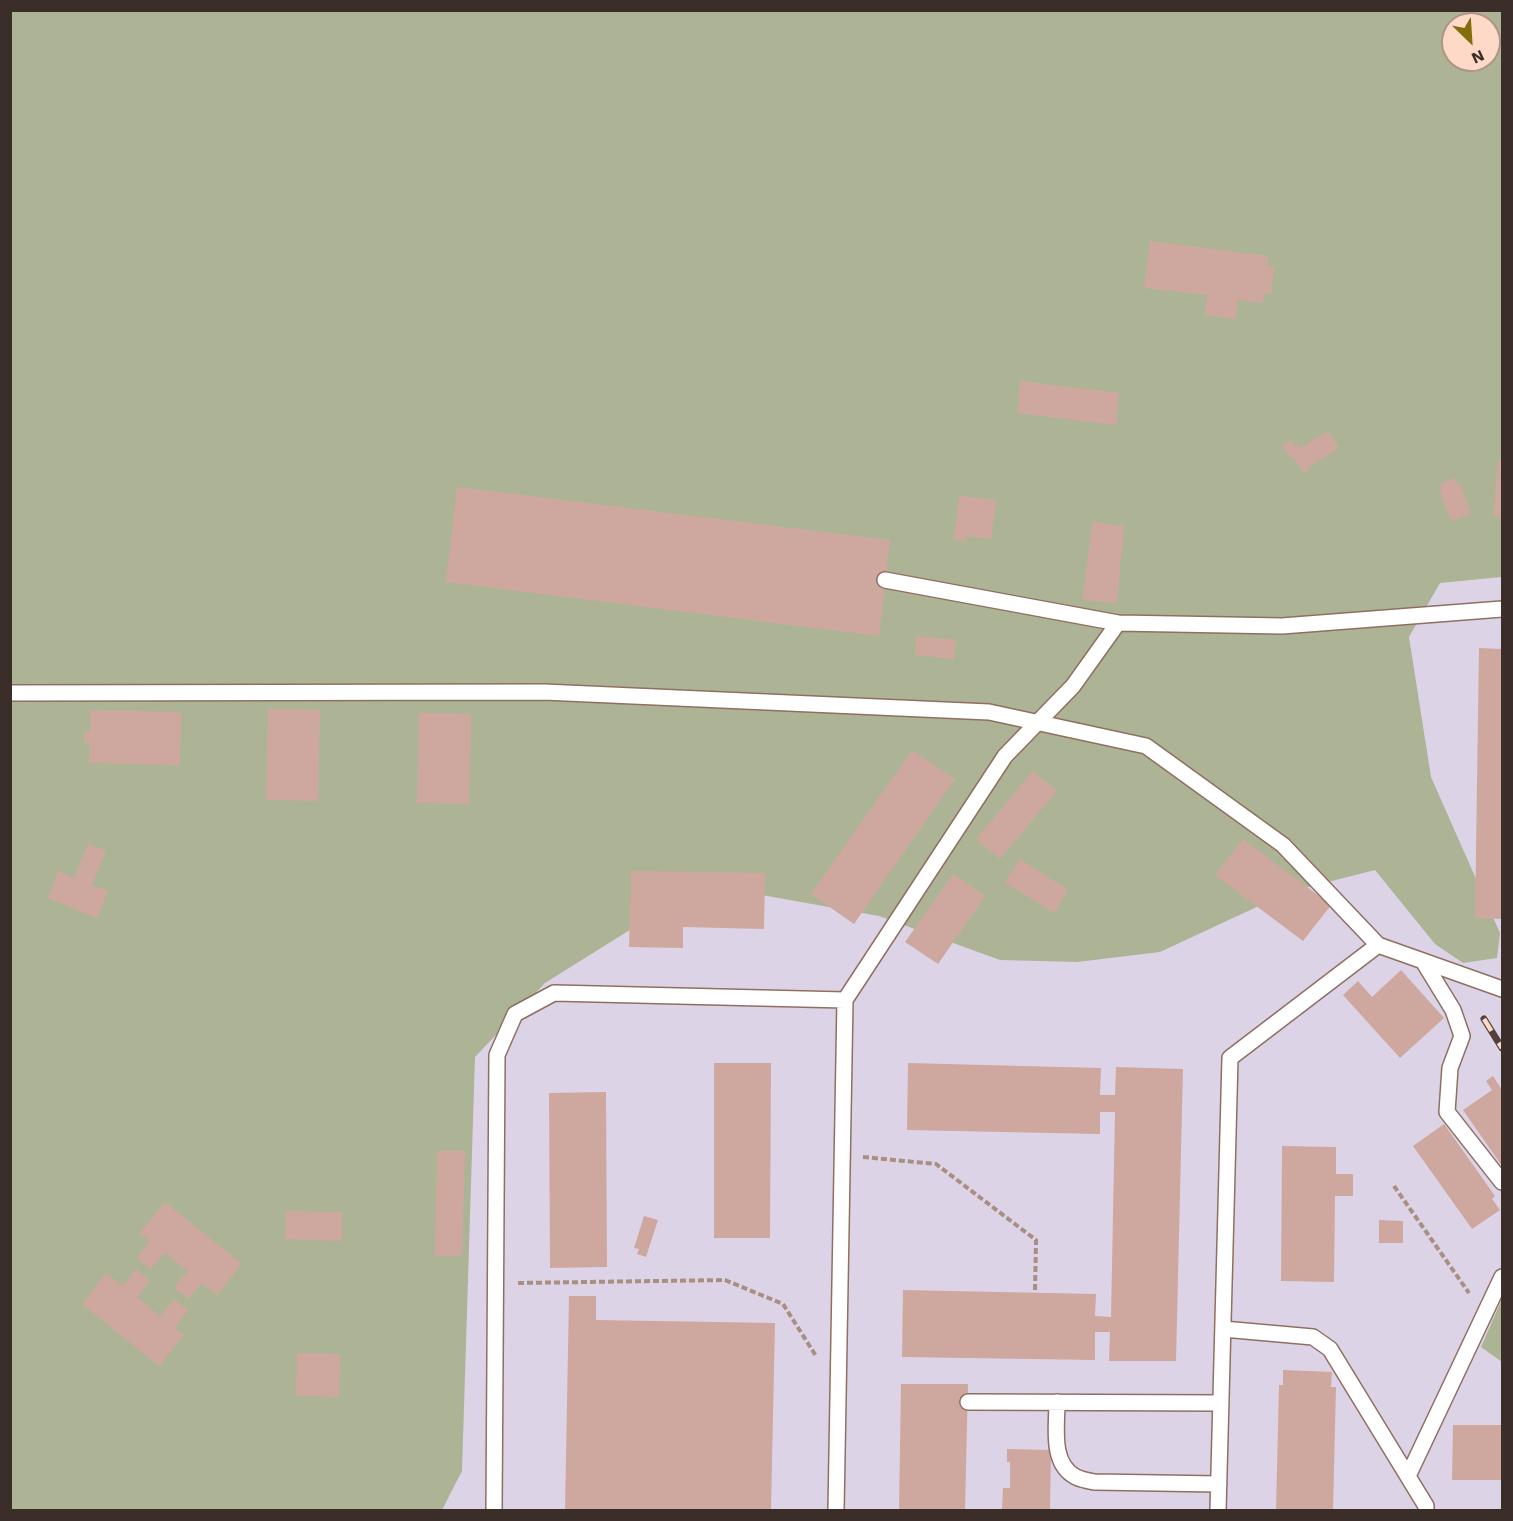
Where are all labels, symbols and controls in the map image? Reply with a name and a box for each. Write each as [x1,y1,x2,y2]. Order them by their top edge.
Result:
north arrow [1441,12,1501,72]
text: N [1469,46,1487,68]

